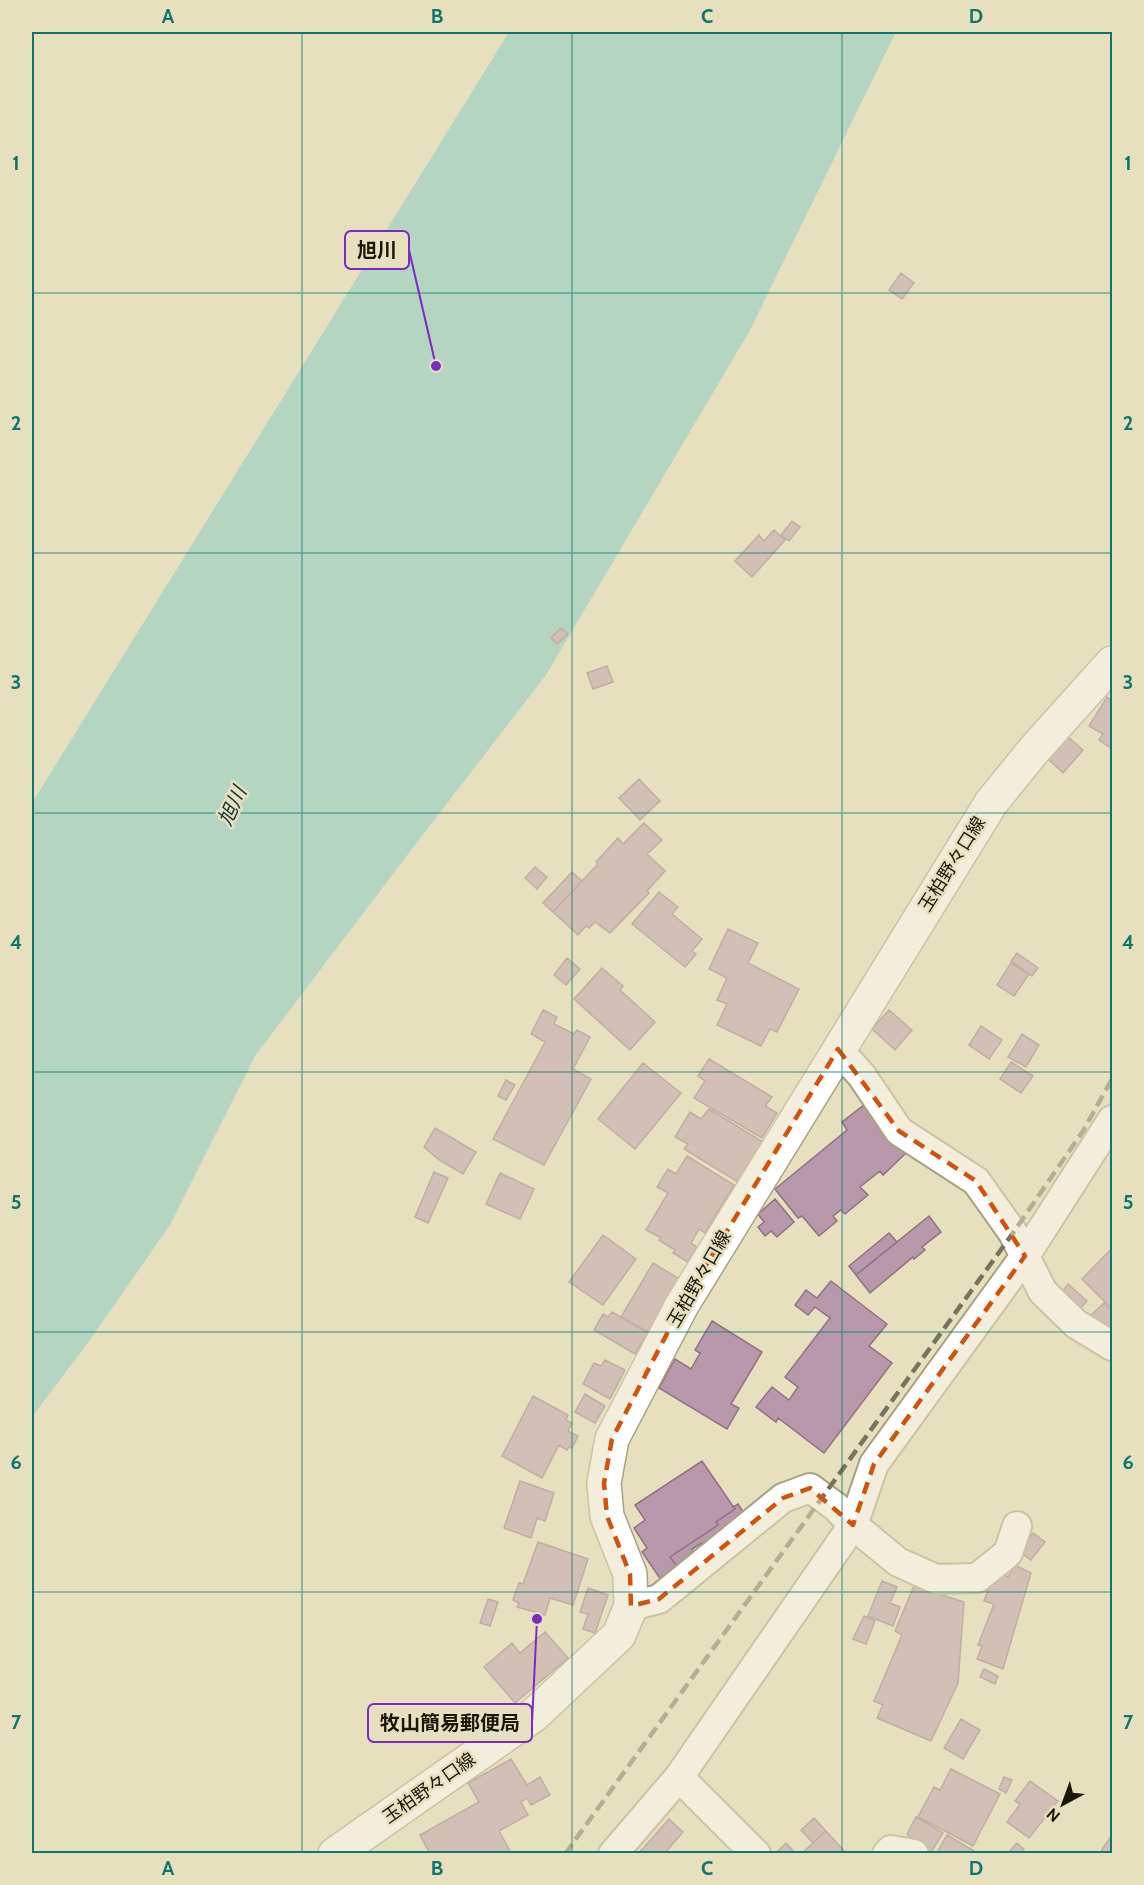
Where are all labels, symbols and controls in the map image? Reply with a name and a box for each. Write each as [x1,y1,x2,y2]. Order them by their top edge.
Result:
text: A [162,4,175,28]
text: B [431,4,443,28]
text: C [701,4,713,28]
text: D [969,4,983,28]
text: 1 [12,151,20,175]
text: 1 [1124,151,1132,175]
callout: 旭川 [345,231,409,269]
text: 旭川 [357,238,397,262]
text: 2 [11,411,21,435]
text: 2 [1123,411,1133,435]
text: 3 [11,670,21,694]
text: 3 [1123,670,1133,694]
water label: 旭川 [213,781,252,829]
street label: 玉柏野々口線 [914,812,990,916]
text: 4 [10,930,22,954]
text: 4 [1122,930,1134,954]
text: 5 [11,1190,21,1214]
text: 5 [1123,1190,1133,1214]
street label: 玉柏野々口線 [662,1227,736,1331]
text: 6 [10,1450,22,1474]
text: 6 [1122,1450,1134,1474]
callout: 牧山簡易郵便局 [368,1704,532,1742]
text: 7 [11,1710,22,1734]
text: 7 [1123,1710,1134,1734]
text: 牧山簡易郵便局 [380,1711,520,1735]
street label: 玉柏野々口線 [378,1748,480,1828]
north arrow [1033,1774,1093,1834]
text: N [1043,1804,1064,1826]
text: A [162,1856,175,1880]
text: B [431,1856,443,1880]
text: C [701,1856,713,1880]
text: D [969,1856,983,1880]

